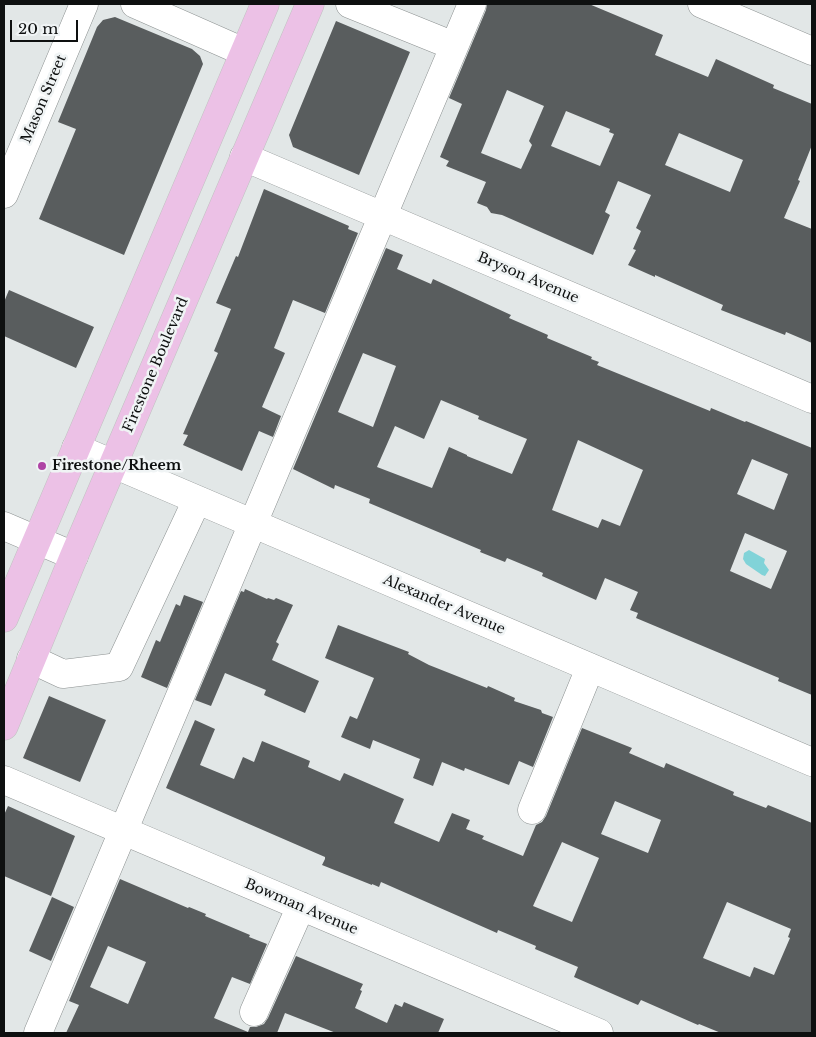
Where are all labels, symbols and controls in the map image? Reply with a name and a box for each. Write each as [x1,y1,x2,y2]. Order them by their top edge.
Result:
scale bar [12,10,80,42]
text: 20 m [18,19,58,38]
street label: Mason Street [18,52,70,146]
street label: Bryson Avenue [475,249,581,307]
street label: Firestone Boulevard [120,295,192,435]
place label: Firestone/Rheem [52,458,181,474]
marker: Firestone/Rheem [36,460,48,472]
street label: Alexander Avenue [381,572,507,638]
street label: Bowman Avenue [242,876,360,938]

